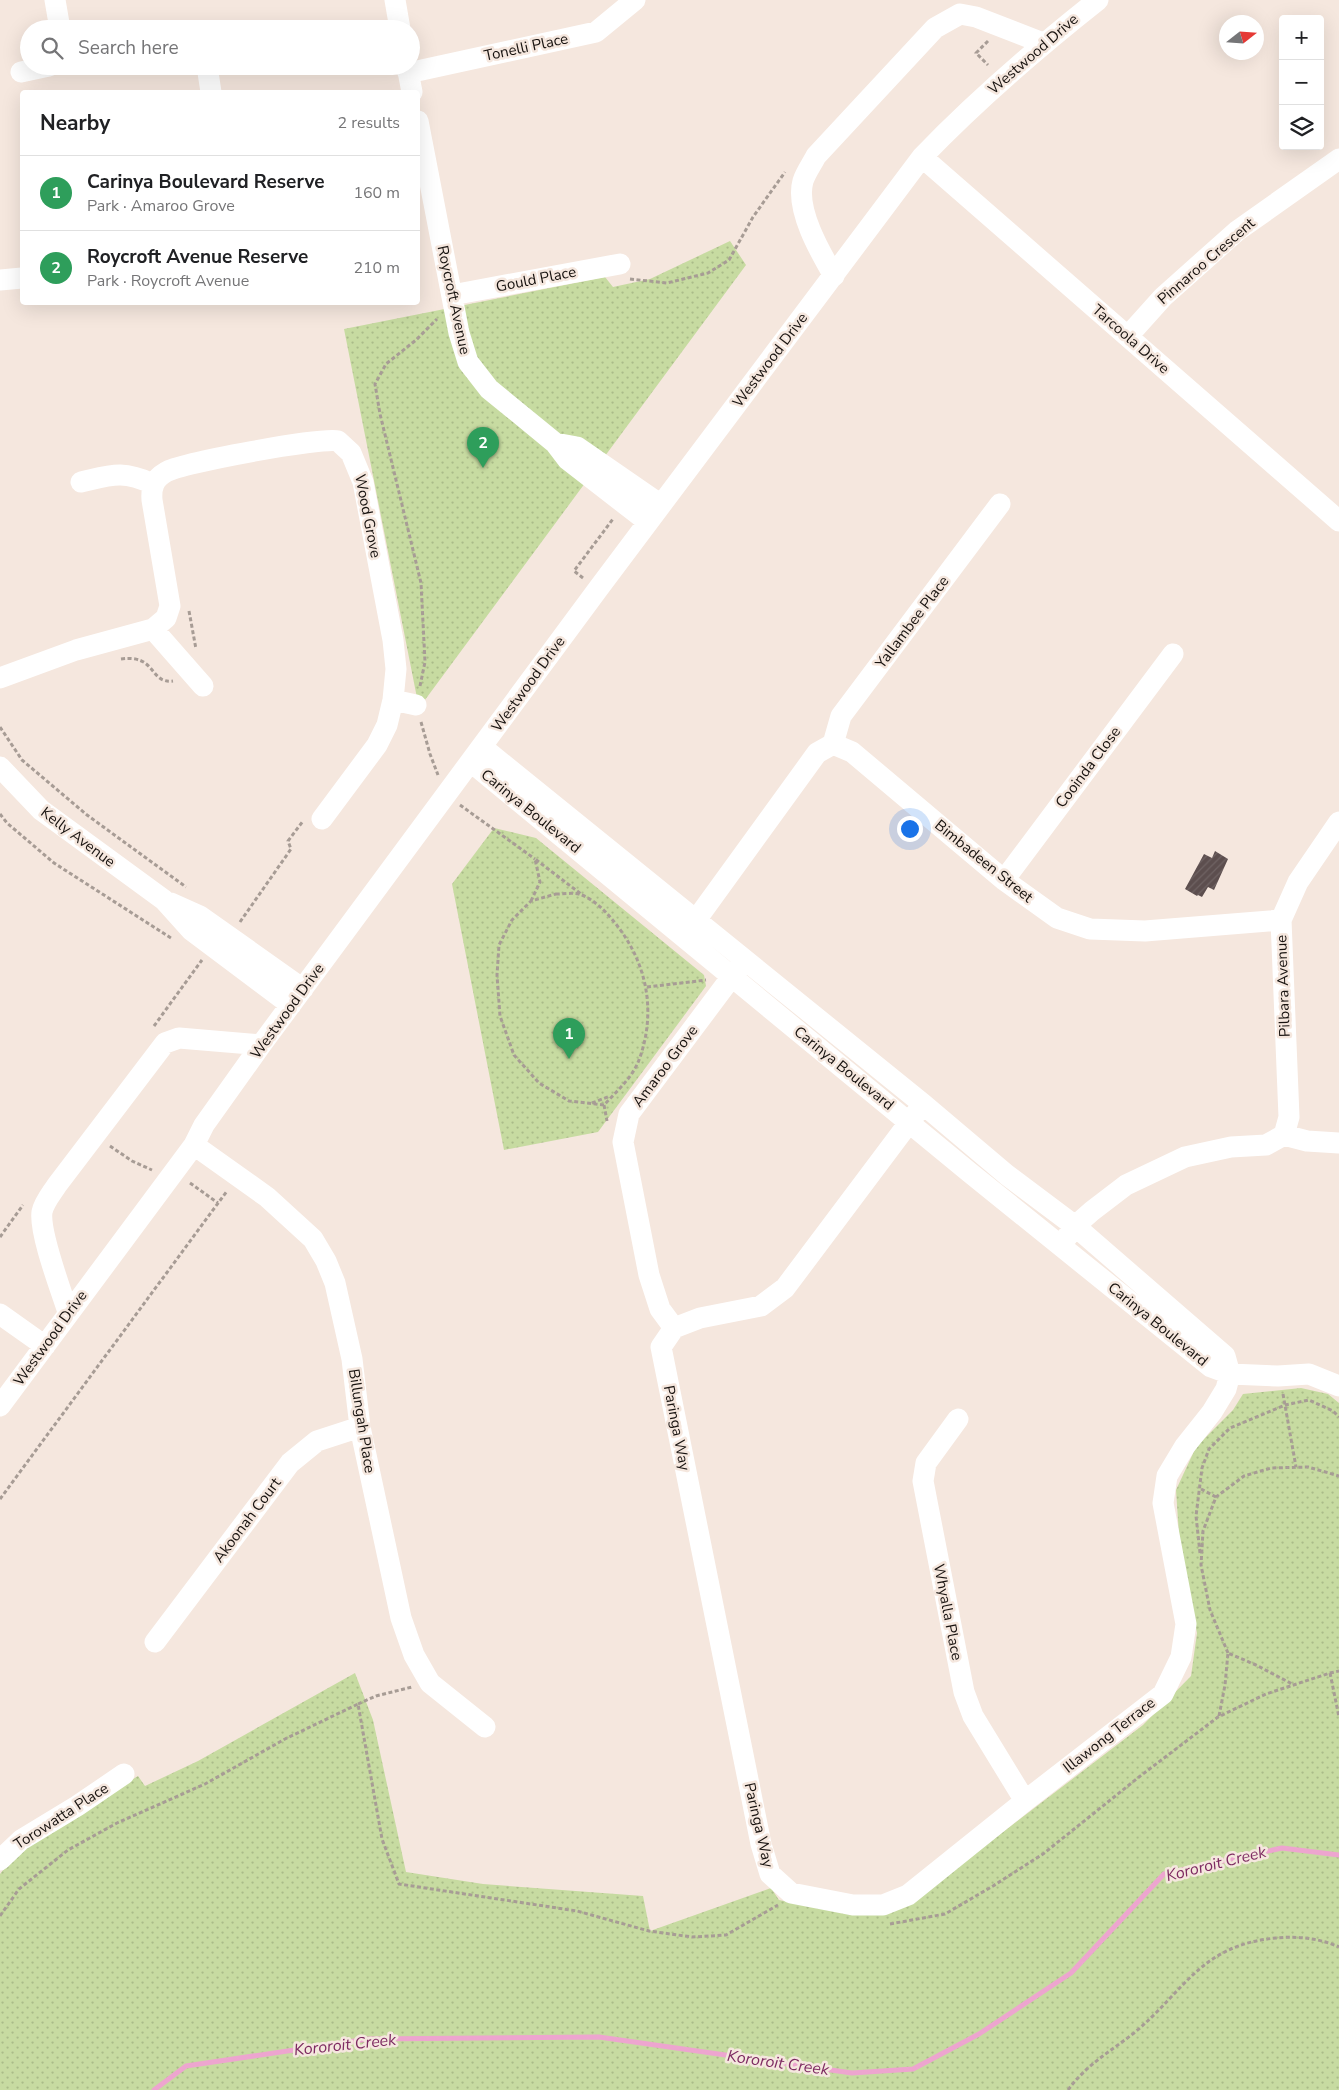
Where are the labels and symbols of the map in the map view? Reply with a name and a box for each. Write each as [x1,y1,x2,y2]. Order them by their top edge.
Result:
street label: Westwood Drive [984,9,1082,99]
north arrow [1219,15,1264,60]
street label: Tonelli Place [482,28,570,66]
street label: Pinnaroo Crescent [1153,213,1259,309]
street label: Roycroft Avenue [433,244,475,356]
street label: Gould Place [494,261,578,297]
street label: Tarcoola Drive [1088,300,1174,378]
street label: Westwood Drive [728,309,812,411]
pin: 2 [467,427,499,468]
street label: Wood Grove [350,472,386,560]
street label: Yallambee Place [870,572,953,673]
street label: Westwood Drive [487,632,569,736]
street label: Cooinda Close [1051,722,1125,812]
street label: Carinya Boulevard [477,764,585,858]
street label: Kelly Avenue [37,802,119,872]
street label: Bimbadeen Street [931,815,1038,907]
your location [897,816,923,842]
street label: Pilbara Avenue [1271,935,1295,1037]
street label: Westwood Drive [246,959,328,1063]
pin: 1 [553,1018,585,1059]
street label: Amaroo Grove [628,1021,702,1111]
street label: Carinya Boulevard [790,1021,898,1115]
street label: Carinya Boulevard [1104,1277,1212,1371]
street label: Westwood Drive [9,1286,91,1390]
street label: Billungah Place [344,1367,380,1475]
street label: Paringa Way [659,1384,695,1473]
street label: Akoonah Court [209,1473,286,1566]
street label: Whyalla Place [929,1562,967,1662]
street label: Illawong Terrace [1059,1693,1159,1777]
street label: Torowatta Place [10,1778,112,1854]
street label: Paringa Way [740,1781,779,1870]
water label: Kororoit Creek [1164,1841,1269,1887]
water label: Kororoit Creek [293,2029,398,2061]
water label: Kororoit Creek [726,2045,831,2081]

